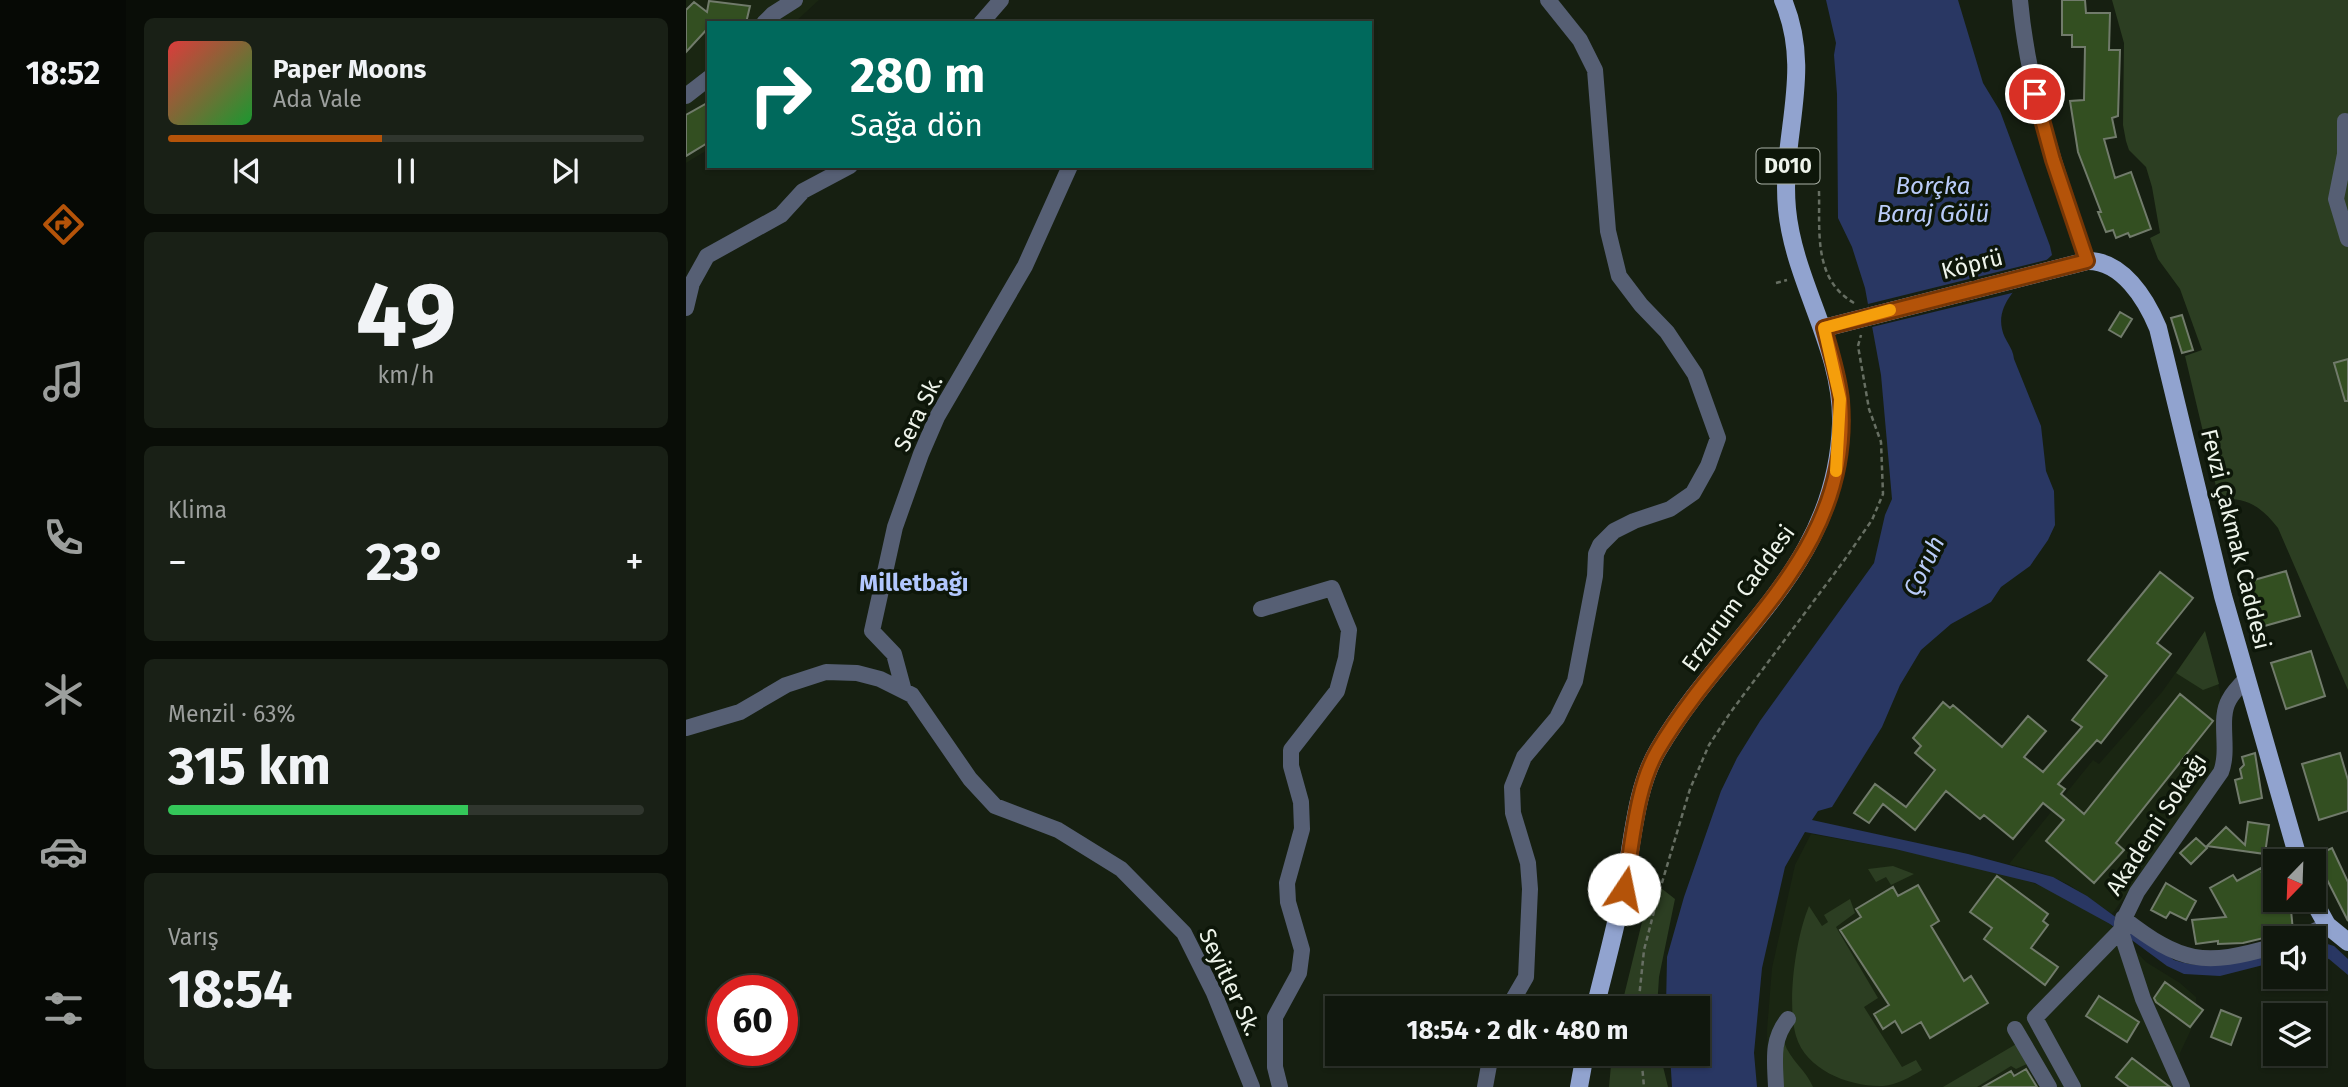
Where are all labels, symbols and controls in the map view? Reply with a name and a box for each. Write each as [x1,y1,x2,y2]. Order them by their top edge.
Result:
text: 280 m [850,46,986,105]
icon: right [735,49,826,140]
text: 18:52 [26,54,100,92]
text: Paper Moons [273,54,426,85]
pin [2005,64,2065,124]
icon: arrive [2016,75,2054,113]
text: Ada Vale [273,85,362,113]
text: Sağa dön [850,106,983,144]
road number: D010 [1756,148,1820,184]
icon: previous [228,152,266,190]
icon: pause [387,152,425,190]
icon: next [546,152,584,190]
water label: Borçka Baraj Gölü [1877,172,1989,228]
icon: directions [39,200,88,249]
street label: Köprü [1938,243,2006,285]
text: 49 [356,261,456,370]
icon: music [39,357,88,406]
text: km/h [378,361,434,389]
street label: Sera Sk. [888,370,948,456]
street label: Fevzi Çakmak Caddesi [2195,426,2277,652]
text: Klima [168,496,227,524]
icon: phone [39,513,88,562]
street label: Erzurum Caddesi [1675,519,1801,677]
text: 23° [366,531,446,594]
water label: Çoruh [1897,531,1951,601]
text: − [168,539,187,585]
text: + [625,539,644,585]
district label: Milletbağı [859,569,969,597]
icon: climate [39,670,88,719]
text: Menzil · 63% [168,700,295,728]
text: 315 km [168,735,331,798]
street label: Akademi Sokağı [2100,748,2212,900]
icon: car [39,827,88,876]
north arrow [2263,849,2326,912]
map controls [2263,849,2326,1066]
position arrow [1587,852,1661,926]
text: Varış [168,923,219,951]
street label: Seyitler Sk. [1193,924,1267,1040]
button: sound [2263,926,2326,989]
text: 18:54 [168,958,293,1021]
speed limit sign: 60 [707,975,798,1066]
icon: filters [39,984,88,1033]
button: layers [2263,1003,2326,1066]
text: 18:54 · 2 dk · 480 m [1406,1015,1629,1046]

